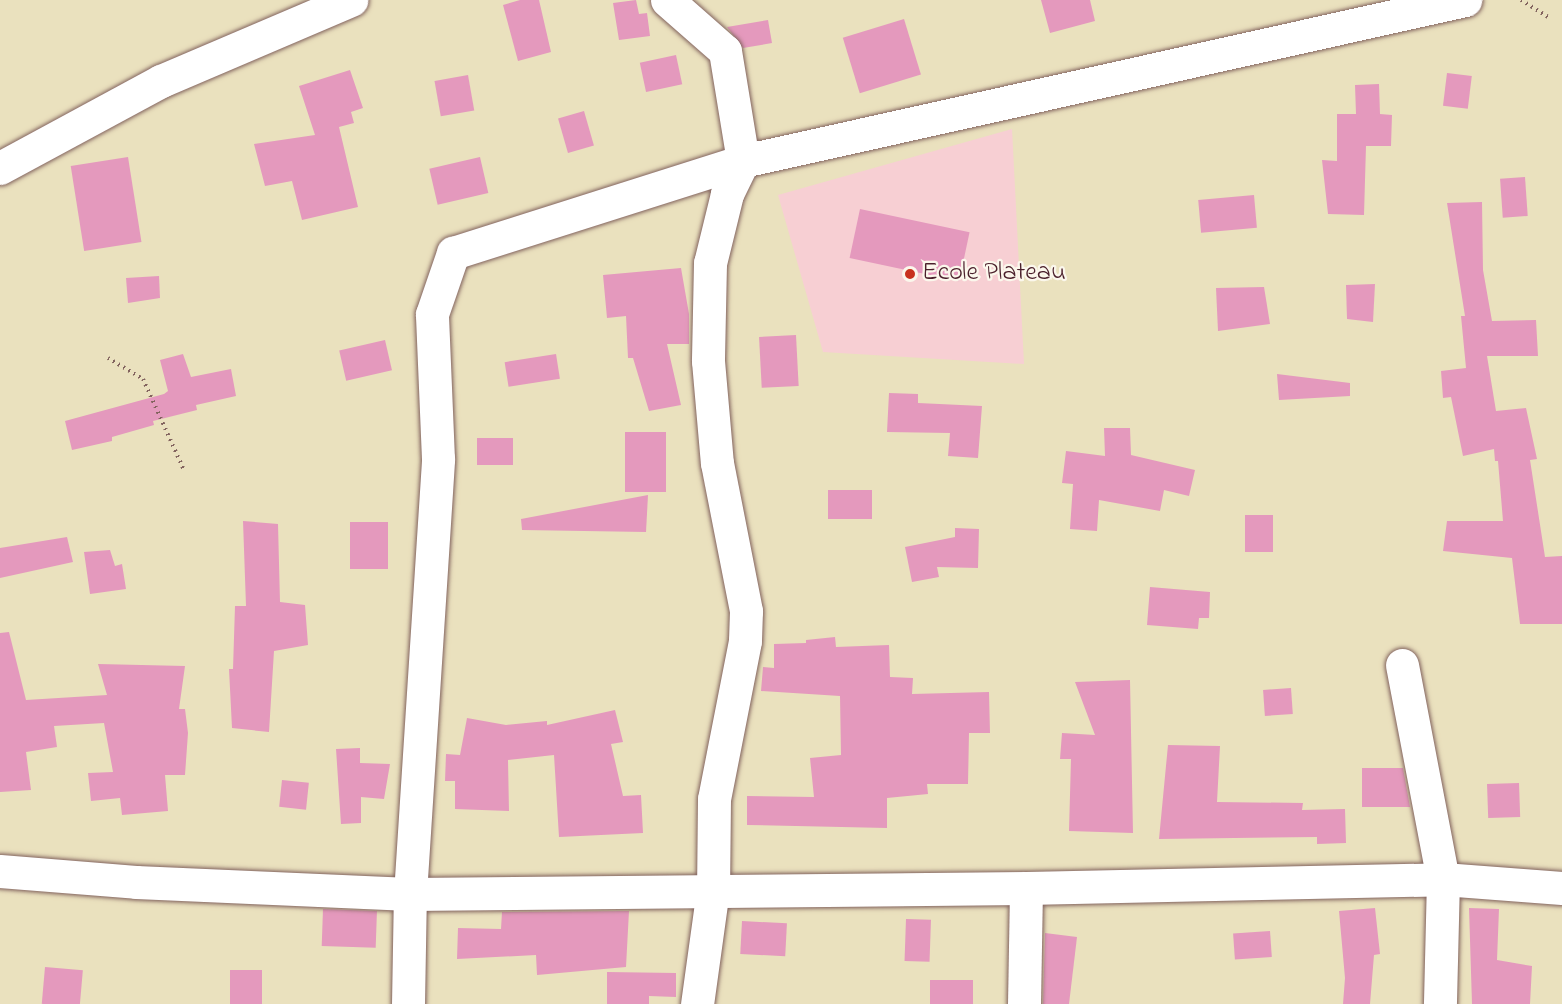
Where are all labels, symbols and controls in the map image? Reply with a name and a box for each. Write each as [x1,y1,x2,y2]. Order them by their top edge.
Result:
place label: Ecole Plateau [922,258,1066,290]
marker: Ecole Plateau [903,267,917,281]

